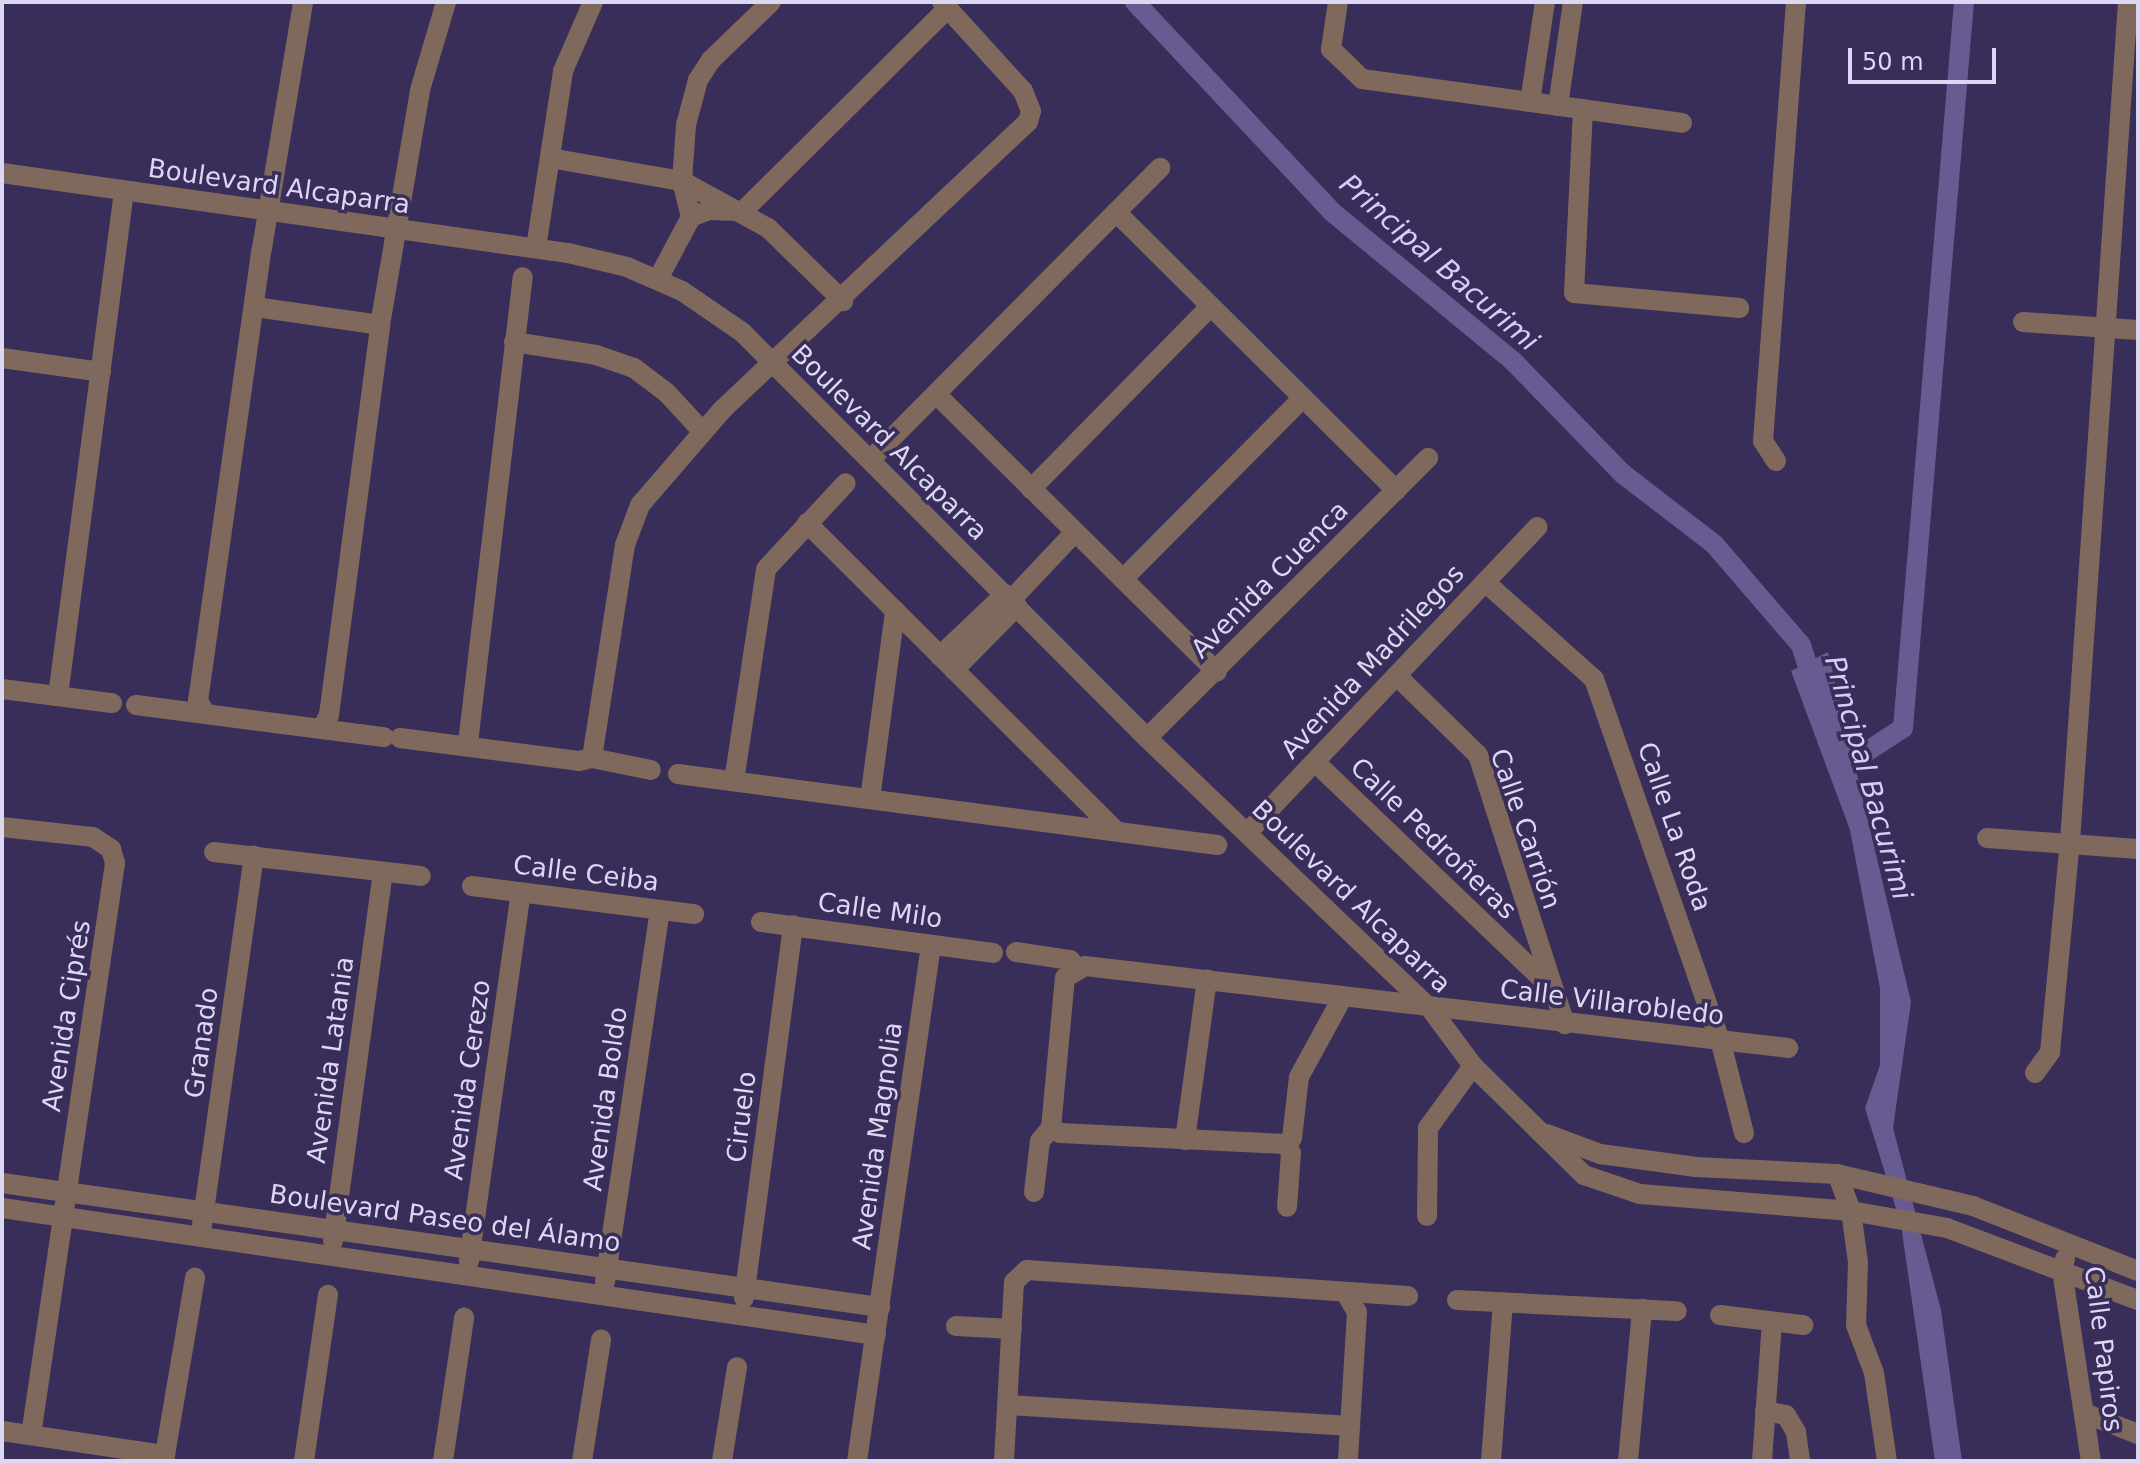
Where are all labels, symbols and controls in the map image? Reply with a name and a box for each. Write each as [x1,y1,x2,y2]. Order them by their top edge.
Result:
scale bar [1852,32,2000,82]
text: 50 m [1862,48,1924,76]
street label: Boulevard Alcaparra [146,153,412,221]
water label: Principal Bacurimi [1333,167,1545,359]
street label: Boulevard Alcaparra [785,339,993,547]
street label: Avenida Cuenca [1185,495,1355,665]
street label: Avenida Madrilegos [1275,558,1471,766]
water label: Principal Bacurimi [1817,652,1919,904]
street label: Calle La Roda [1630,738,1718,916]
street label: Calle Carrión [1483,745,1567,913]
street label: Calle Pedroñeras [1343,752,1523,926]
street label: Boulevard Alcaparra [1245,794,1457,1000]
street label: Calle Ceiba [511,850,661,898]
street label: Calle Milo [816,887,944,935]
street label: Avenida Ciprés [36,918,98,1114]
street label: Avenida Latania [301,955,361,1165]
street label: Calle Villarobledo [1498,974,1726,1032]
street label: Avenida Cerezo [439,978,497,1182]
street label: Granado [179,986,225,1100]
street label: Avenida Boldo [578,1005,634,1193]
street label: Avenida Magnolia [847,1020,909,1252]
street label: Ciruelo [721,1070,763,1164]
street label: Boulevard Paseo del Álamo [268,1179,622,1259]
street label: Calle Papiros [2077,1264,2129,1434]

